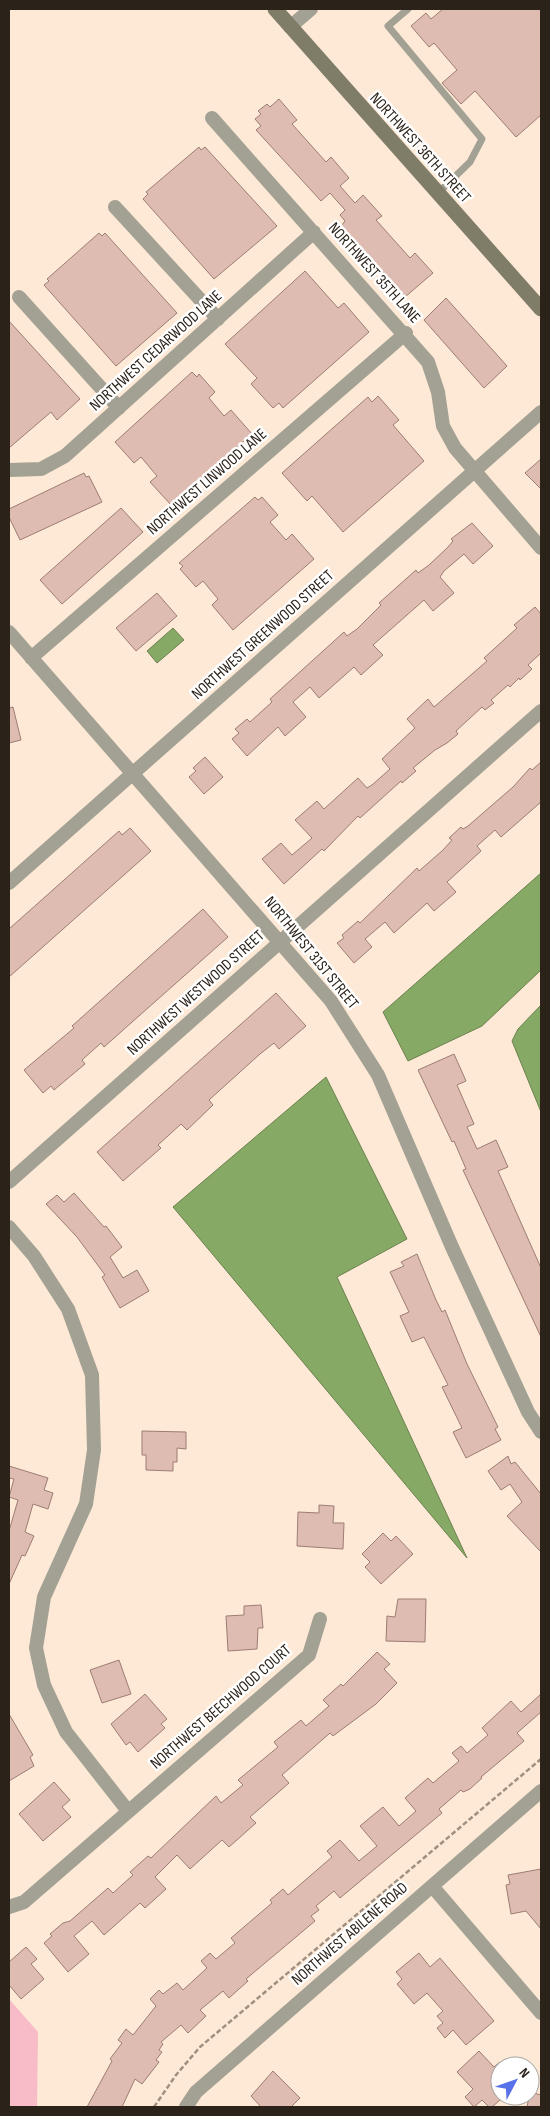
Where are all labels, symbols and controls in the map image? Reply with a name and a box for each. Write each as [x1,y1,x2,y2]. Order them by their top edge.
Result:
street label: NORTHWEST 36TH STREET [366,89,475,207]
street label: NORTHWEST 35TH LANE [324,219,424,327]
street label: NORTHWEST CEDARWOOD LANE [86,287,226,415]
street label: NORTHWEST LINWOOD LANE [143,425,271,539]
street label: NORTHWEST GREENWOOD STREET [188,566,338,704]
street label: NORTHWEST 31ST STREET [260,893,362,1013]
street label: NORTHWEST WESTWOOD STREET [124,926,269,1060]
street label: NORTHWEST BEECHWOOD COURT [147,1640,296,1773]
street label: NORTHWEST ABILENE ROAD [288,1878,412,1990]
north arrow [490,2056,540,2106]
text: N [516,2064,533,2081]

